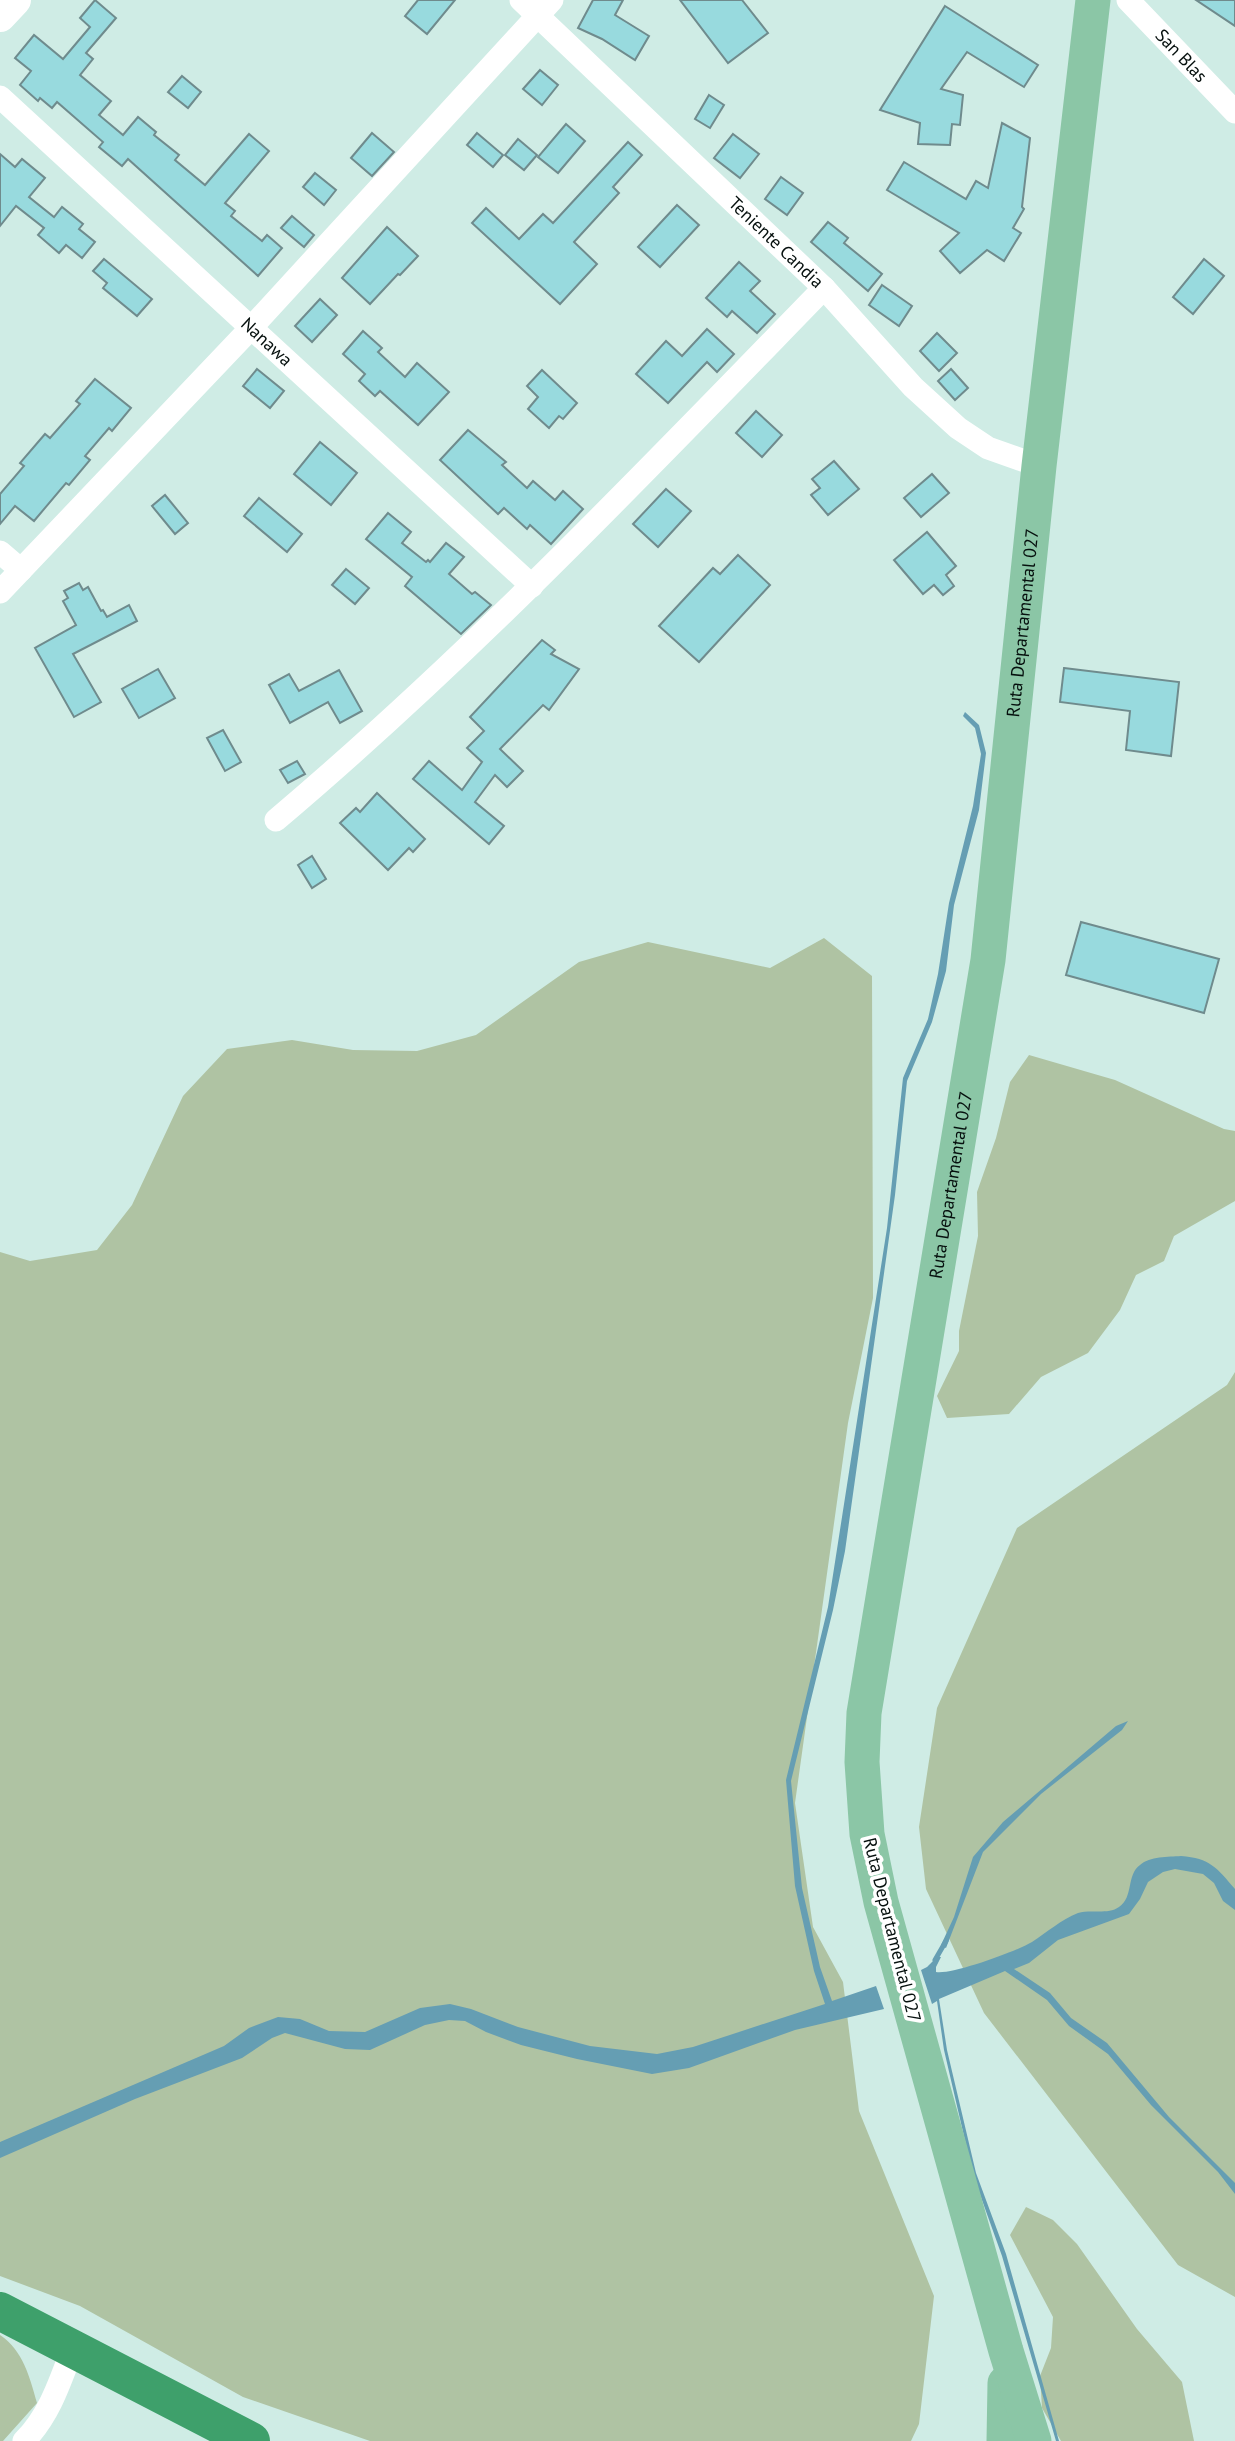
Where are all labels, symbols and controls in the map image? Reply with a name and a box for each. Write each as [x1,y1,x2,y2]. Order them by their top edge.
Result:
street label: San Blas [1151,24,1212,87]
street label: Teniente Candia [724,192,829,293]
street label: Nanawa [236,312,297,371]
street label: Ruta Departamental 027 [1001,527,1043,718]
street label: Ruta Departamental 027 [924,1090,977,1280]
street label: Ruta Departamental 027 [858,1835,927,2025]

